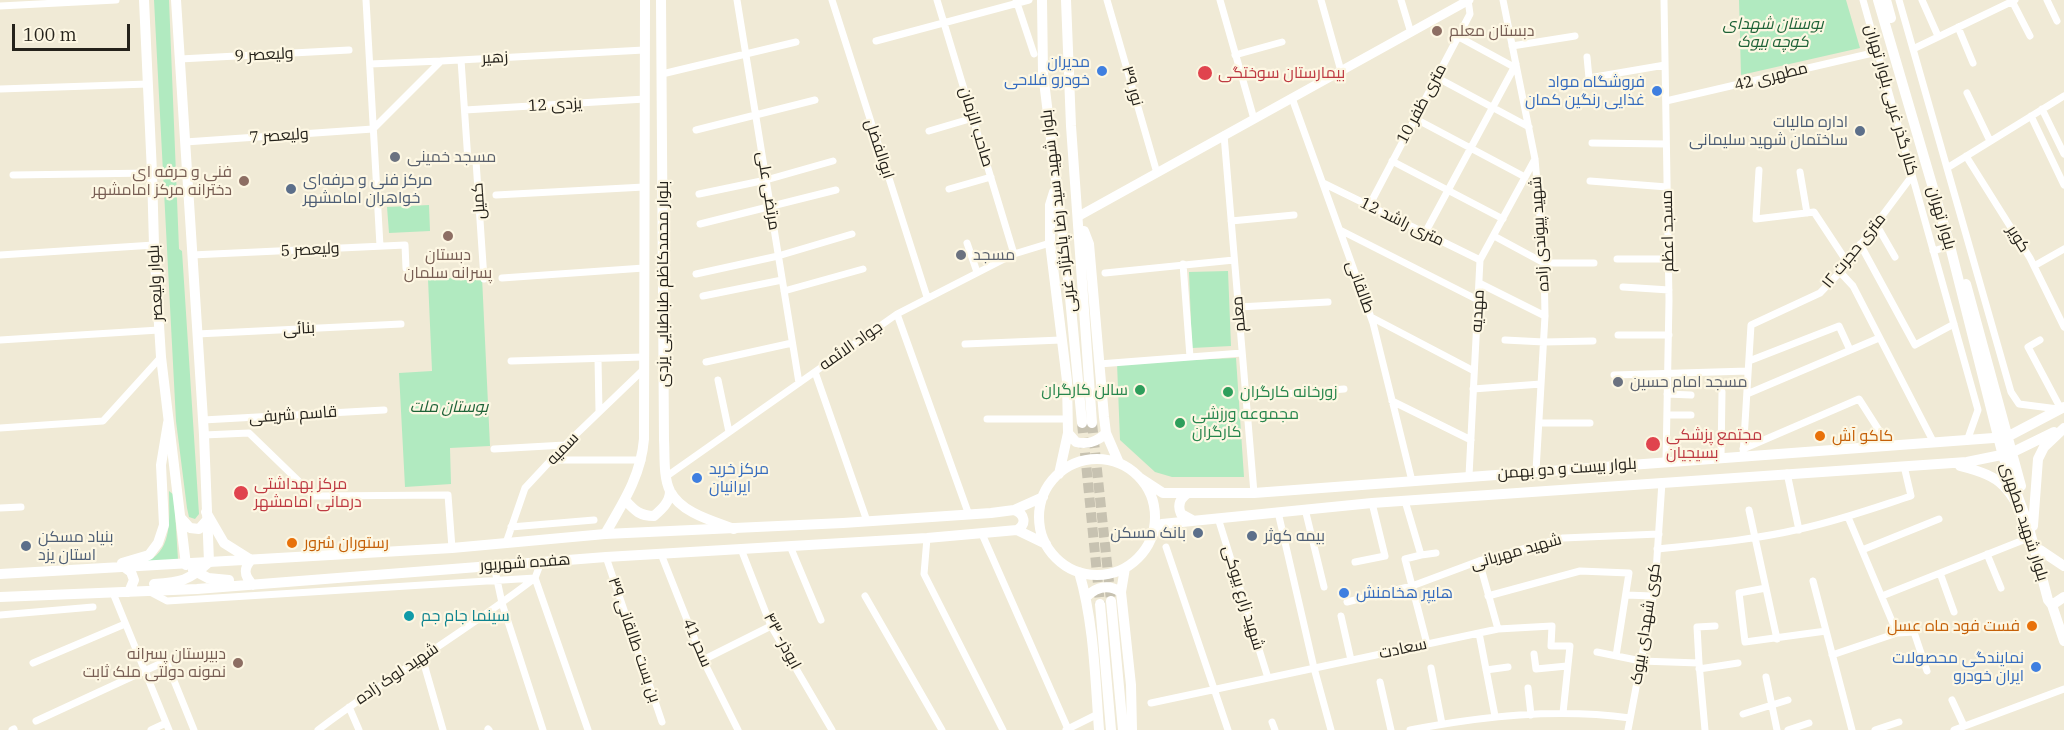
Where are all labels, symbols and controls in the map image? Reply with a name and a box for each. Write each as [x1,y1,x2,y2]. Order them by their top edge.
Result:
scale bar [15,12,134,50]
park label: بوستان شهدای کوچه بیوک [1722,14,1824,52]
place label: دبستان معلم [1449,21,1534,41]
street label: کنار گذر غربی بلوار تهران [1860,22,1922,178]
text: 100 m [23,23,77,46]
marker: دبستان معلم [1430,24,1444,38]
street label: ولیعصر 9 [234,44,294,66]
street label: زهیر [481,48,509,68]
place label: مدیران خودرو فلاحی [1004,52,1090,90]
street label: مطهری 42 [1732,59,1810,95]
street label: 10 متری ظفر [1393,61,1451,147]
place label: بیمارستان سوختگی [1218,63,1345,83]
marker: مدیران خودرو فلاحی [1095,64,1109,78]
street label: نور ۳۹ [1117,64,1147,108]
marker: بیمارستان سوختگی [1196,64,1214,82]
place label: فروشگاه مواد غذایی رنگین کمان [1525,72,1645,110]
marker: فروشگاه مواد غذایی رنگین کمان [1650,84,1664,98]
street label: صاحب الزمان [955,85,997,169]
street label: یزدی 12 [528,94,582,116]
street label: بلوار شهید سید رضا پاکنژاد غربی [1037,108,1081,314]
place label: اداره مالیات ساختمان شهید سلیمانی [1689,112,1848,150]
street label: ابوالفضل [860,117,898,181]
street label: ولیعصر 7 [249,124,309,148]
marker: اداره مالیات ساختمان شهید سلیمانی [1853,124,1867,138]
place label: مسجد خمینی [407,147,496,167]
marker: مسجد خمینی [388,150,402,164]
street label: مرتضی علی [752,150,784,232]
place label: فنی و حرفه ای دخترانه مرکز امامشهر [92,162,232,200]
place label: مرکز فنی و حرفه‌ای خواهران امامشهر [303,170,433,208]
marker: فنی و حرفه ای دخترانه مرکز امامشهر [237,174,251,188]
street label: شهید پیوندی زاده [1526,176,1554,292]
street label: بلوار محمدکاظم طباطبایی یزدی [653,181,673,387]
marker: مرکز فنی و حرفه‌ای خواهران امامشهر [284,182,298,196]
street label: کمیل [468,182,490,220]
street label: بلوار تهران [1923,184,1959,252]
street label: مسجد اعظم [1658,190,1678,272]
street label: 12 متری راشد [1357,193,1447,251]
street label: ۱۲ متری حجرت [1818,210,1890,292]
street label: کویر [2002,222,2034,256]
marker: دبستان پسرانه سلمان [441,229,455,243]
street label: ولیعصر 5 [280,239,340,261]
street label: بلوار ولیعصر [144,244,168,322]
place label: دبستان پسرانه سلمان [404,245,492,283]
place label: مسجد [973,245,1015,265]
marker: مسجد [954,248,968,262]
street label: طالقانی [1342,258,1378,316]
street label: مهدیه [1467,289,1489,333]
street label: معلم [1228,295,1250,333]
street label: جواد الائمه [816,317,886,375]
street label: بنائی [282,319,316,339]
place label: مسجد امام حسین [1630,372,1748,392]
marker: مسجد امام حسین [1611,375,1625,389]
place label: سالن کارگران [1041,380,1128,400]
place label: زورخانه کارگران [1240,382,1337,402]
marker: سالن کارگران [1133,383,1147,397]
marker: زورخانه کارگران [1221,385,1235,399]
park label: بوستان ملت [410,397,488,417]
street label: قاسم شریفی [248,402,338,428]
place label: مجموعه ورزشی کارگران [1192,404,1299,442]
marker: مجموعه ورزشی کارگران [1173,416,1187,430]
place label: مجتمع پزشکی بسیجیان [1666,425,1762,463]
place label: کاکو آش [1832,426,1893,446]
street label: سمیه [543,429,583,469]
marker: کاکو آش [1813,429,1827,443]
marker: مجتمع پزشکی بسیجیان [1644,435,1662,453]
street label: بلوار بیست و دو بهمن [1497,455,1637,483]
place label: مرکز خرید ایرانیان [709,459,769,497]
street label: بلوار شهید مطهری [1996,460,2052,584]
marker: مرکز خرید ایرانیان [690,471,704,485]
place label: مرکز بهداشتی درمانی امامشهر [254,474,362,512]
marker: مرکز بهداشتی درمانی امامشهر [232,484,250,502]
place label: بانک مسکن [1110,523,1186,543]
marker: بانک مسکن [1191,526,1205,540]
place label: بیمه کوثر [1264,526,1325,546]
place label: بنیاد مسکن استان یزد [38,527,114,565]
marker: بیمه کوثر [1245,529,1259,543]
street label: شهید مهربانی [1468,530,1564,574]
place label: رستوران سُرور [304,533,389,553]
marker: رستوران سُرور [285,536,299,550]
marker: بنیاد مسکن استان یزد [19,539,33,553]
street label: شهید زارع بیوکی [1218,543,1268,653]
street label: هفده شهریور [479,550,571,576]
street label: کوی شهدای بیوک [1627,562,1665,686]
street label: بن‌ بست طالقانی ۳۹ [604,575,664,705]
place label: هایپر هخامنش [1356,583,1453,603]
marker: هایپر هخامنش [1337,586,1351,600]
place label: سینما جام جم [421,606,510,626]
marker: سینما جام جم [402,609,416,623]
street label: ابوذر- ۴۳ [759,609,805,673]
street label: سحر 41 [678,616,716,670]
place label: فست فود ماه عسل [1887,616,2020,636]
marker: فست فود ماه عسل [2025,619,2039,633]
street label: سعادت [1377,635,1429,663]
street label: شهید لوک زاده [352,639,442,709]
place label: دبیرستان پسرانه نمونه دولتی ملک ثابت [83,644,226,682]
place label: نمایندگی محصولات ایران خودرو [1892,648,2024,686]
marker: دبیرستان پسرانه نمونه دولتی ملک ثابت [231,656,245,670]
marker: نمایندگی محصولات ایران خودرو [2029,660,2043,674]

